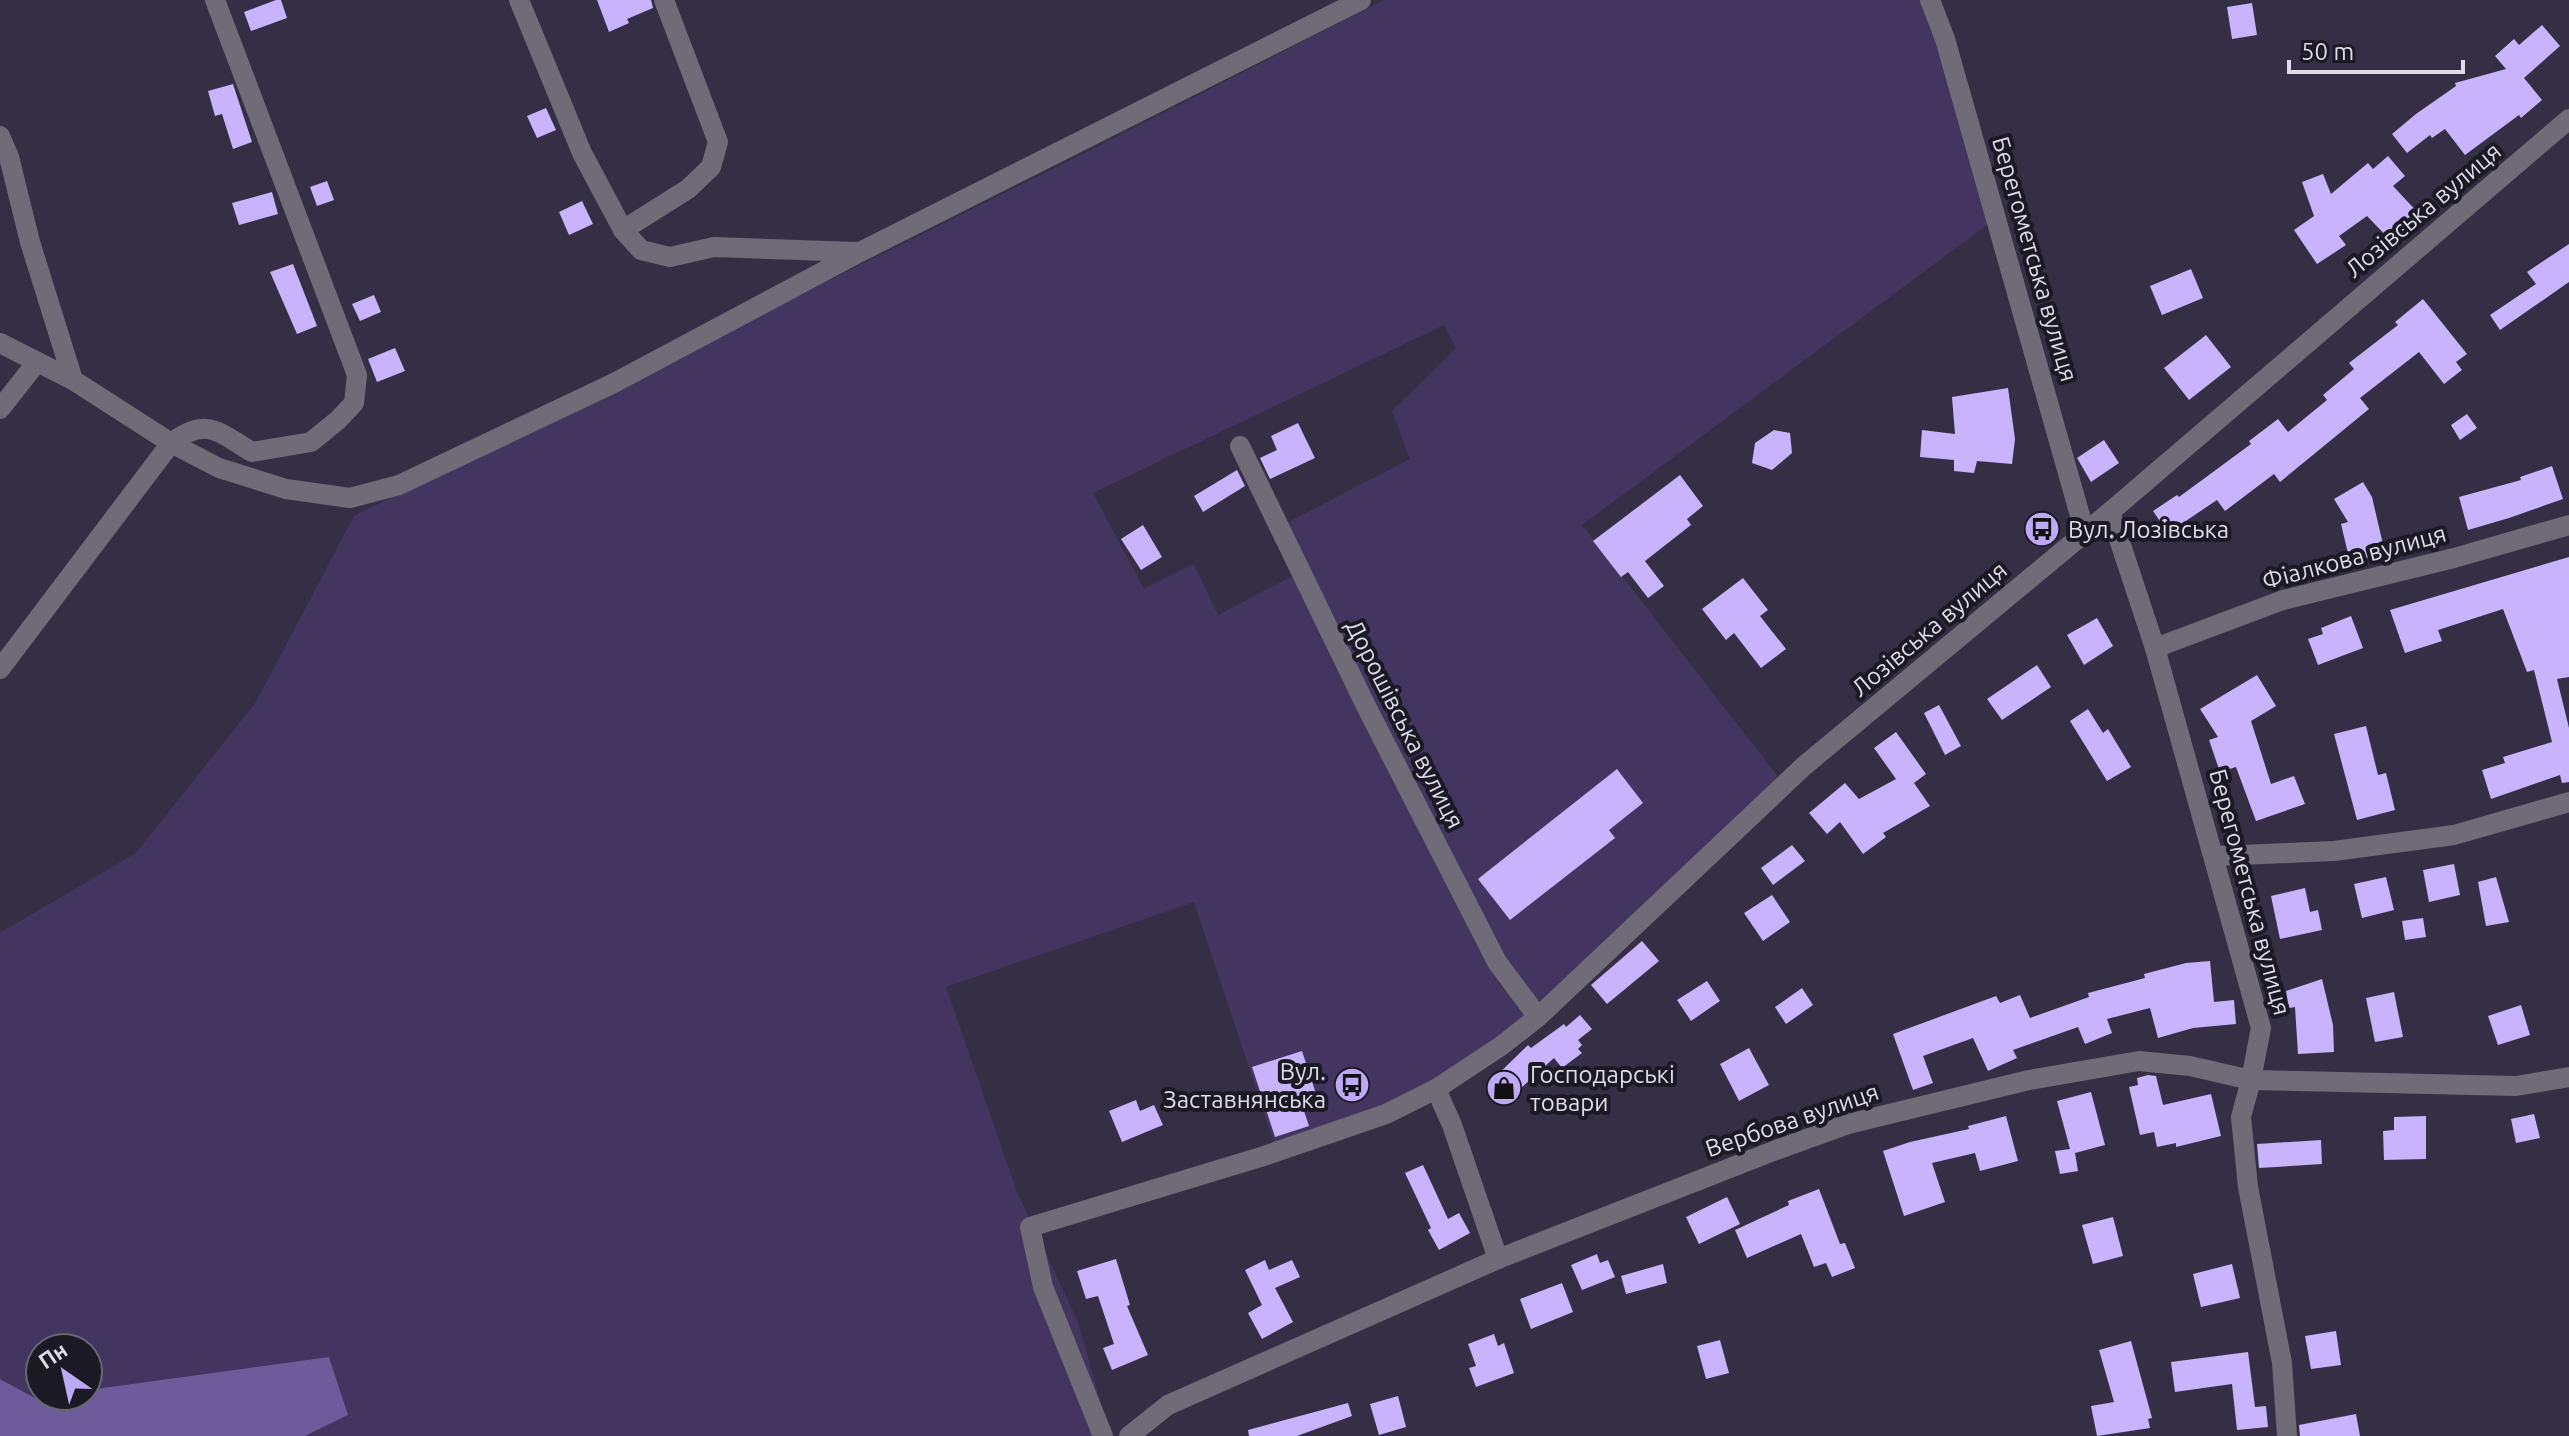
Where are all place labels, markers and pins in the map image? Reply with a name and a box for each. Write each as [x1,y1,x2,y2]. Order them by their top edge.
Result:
bus stop icon: Вул. Лозівська [2023,510,2061,548]
place label: Вул. Лозівська [2068,516,2229,543]
place label: Вул. Заставнянська [1163,1058,1326,1113]
place label: Господарські товари [1530,1061,1675,1116]
bus stop icon: Вул. Заставнянська [1333,1066,1371,1104]
shop icon: Господарські товари [1485,1069,1523,1107]

